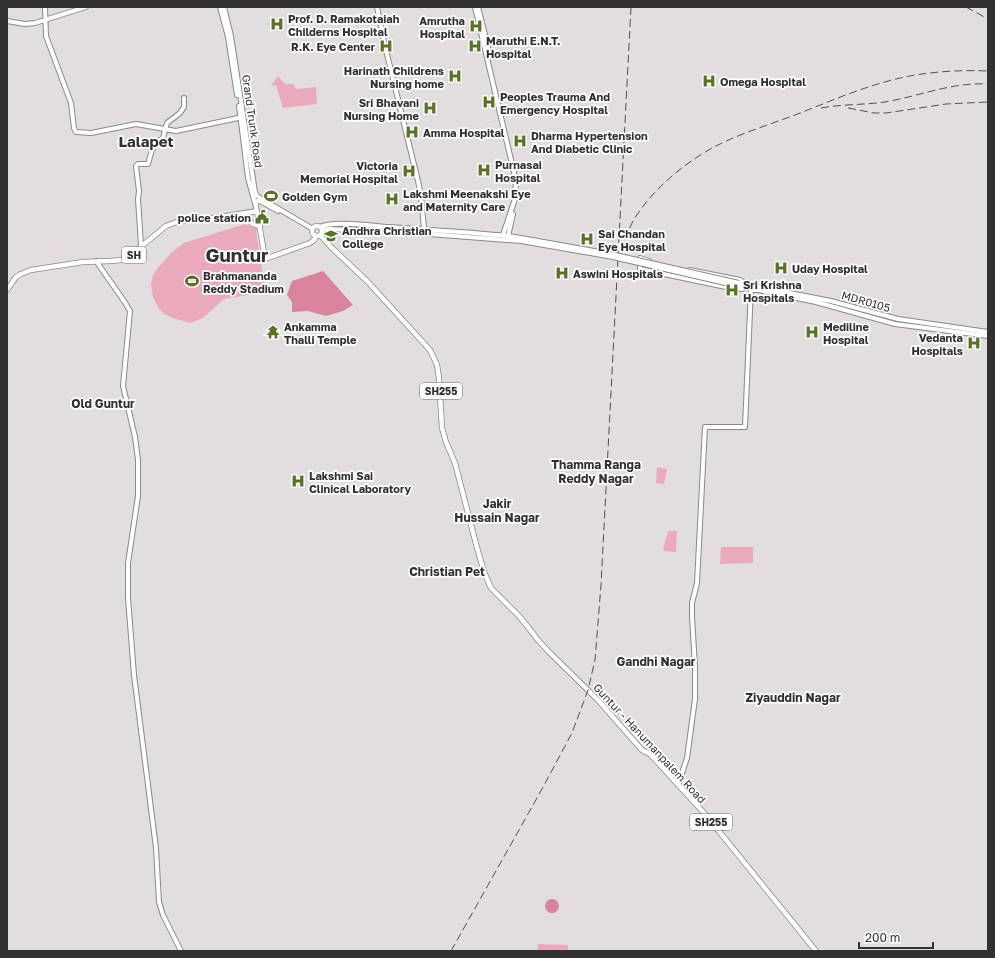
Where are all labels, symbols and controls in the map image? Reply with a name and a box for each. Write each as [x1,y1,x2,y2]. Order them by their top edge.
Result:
place label: Prof. D. Ramakotaiah Childerns Hospital [288,12,400,38]
place label: Amrutha Hospital [419,14,465,40]
hospital icon: Prof. D. Ramakotaiah Childerns Hospital [269,16,285,32]
hospital icon: Amrutha Hospital [468,18,484,34]
place label: Maruthi E.N.T. Hospital [486,34,561,60]
hospital icon: R.K. Eye Center [378,38,394,54]
hospital icon: Maruthi E.N.T. Hospital [467,38,483,54]
place label: R.K. Eye Center [291,40,376,53]
place label: Harinath Childrens Nursing home [344,64,444,90]
hospital icon: Harinath Childrens Nursing home [447,68,463,84]
hospital icon: Omega Hospital [701,73,717,89]
street label: Grand Trunk Road [240,74,266,168]
place label: Omega Hospital [720,75,806,88]
place label: Peoples Trauma And Emergency Hospital [500,90,610,116]
hospital icon: Peoples Trauma And Emergency Hospital [481,94,497,110]
place label: Sri Bhavani Nursing Home [343,96,419,122]
hospital icon: Sri Bhavani Nursing Home [422,100,438,116]
hospital icon: Amma Hospital [404,124,420,140]
place label: Amma Hospital [423,126,505,139]
place label: Dharma Hypertension And Diabetic Clinic [531,129,648,155]
district label: Lalapet [118,132,174,150]
hospital icon: Dharma Hypertension And Diabetic Clinic [512,133,528,149]
place label: Purnasai Hospital [495,158,542,184]
place label: Victoria Memorial Hospital [300,159,398,185]
hospital icon: Purnasai Hospital [476,162,492,178]
hospital icon: Victoria Memorial Hospital [401,163,417,179]
place label: Lakshmi Meenakshi Eye and Maternity Care [403,187,531,213]
sports icon: Golden Gym [263,188,279,204]
place label: Golden Gym [282,190,348,203]
hospital icon: Lakshmi Meenakshi Eye and Maternity Care [384,191,400,207]
public building icon: police station [254,209,270,225]
place label: police station [178,211,251,224]
place label: Andhra Christian College [342,224,432,250]
place label: Sai Chandan Eye Hospital [598,227,666,253]
school or university icon: Andhra Christian College [323,228,339,244]
hospital icon: Sai Chandan Eye Hospital [579,231,595,247]
district label: Guntur [205,243,269,266]
road number: SH [122,247,146,263]
hospital icon: Uday Hospital [773,260,789,276]
place label: Uday Hospital [792,262,868,275]
hospital icon: Aswini Hospitals [554,265,570,281]
place label: Aswini Hospitals [573,267,663,280]
place label: Brahmananda Reddy Stadium [203,269,284,295]
sports icon: Brahmananda Reddy Stadium [184,273,200,289]
place label: Sri Krishna Hospitals [743,278,802,304]
hospital icon: Sri Krishna Hospitals [724,282,740,298]
street label: MDR0105 [840,288,892,314]
place label: Ankamma Thalli Temple [284,320,357,346]
place label: Mediline Hospital [823,320,869,346]
temple icon: Ankamma Thalli Temple [265,324,281,340]
hospital icon: Mediline Hospital [804,324,820,340]
place label: Vedanta Hospitals [911,331,963,357]
hospital icon: Vedanta Hospitals [966,335,982,351]
road number: SH255 [420,383,462,399]
district label: Old Guntur [71,396,135,411]
district label: Thamma Ranga Reddy Nagar [551,457,641,486]
place label: Lakshmi Sai Clinical Laboratory [309,469,412,495]
hospital icon: Lakshmi Sai Clinical Laboratory [290,473,306,489]
district label: Jakir Hussain Nagar [454,496,540,525]
district label: Christian Pet [409,564,485,579]
district label: Gandhi Nagar [616,654,696,669]
street label: Guntur - Hanumanpalem Road [591,680,709,806]
district label: Ziyauddin Nagar [745,690,841,705]
road number: SH255 [690,814,732,830]
scale bar [859,924,933,950]
text: 200 m [865,930,900,945]

